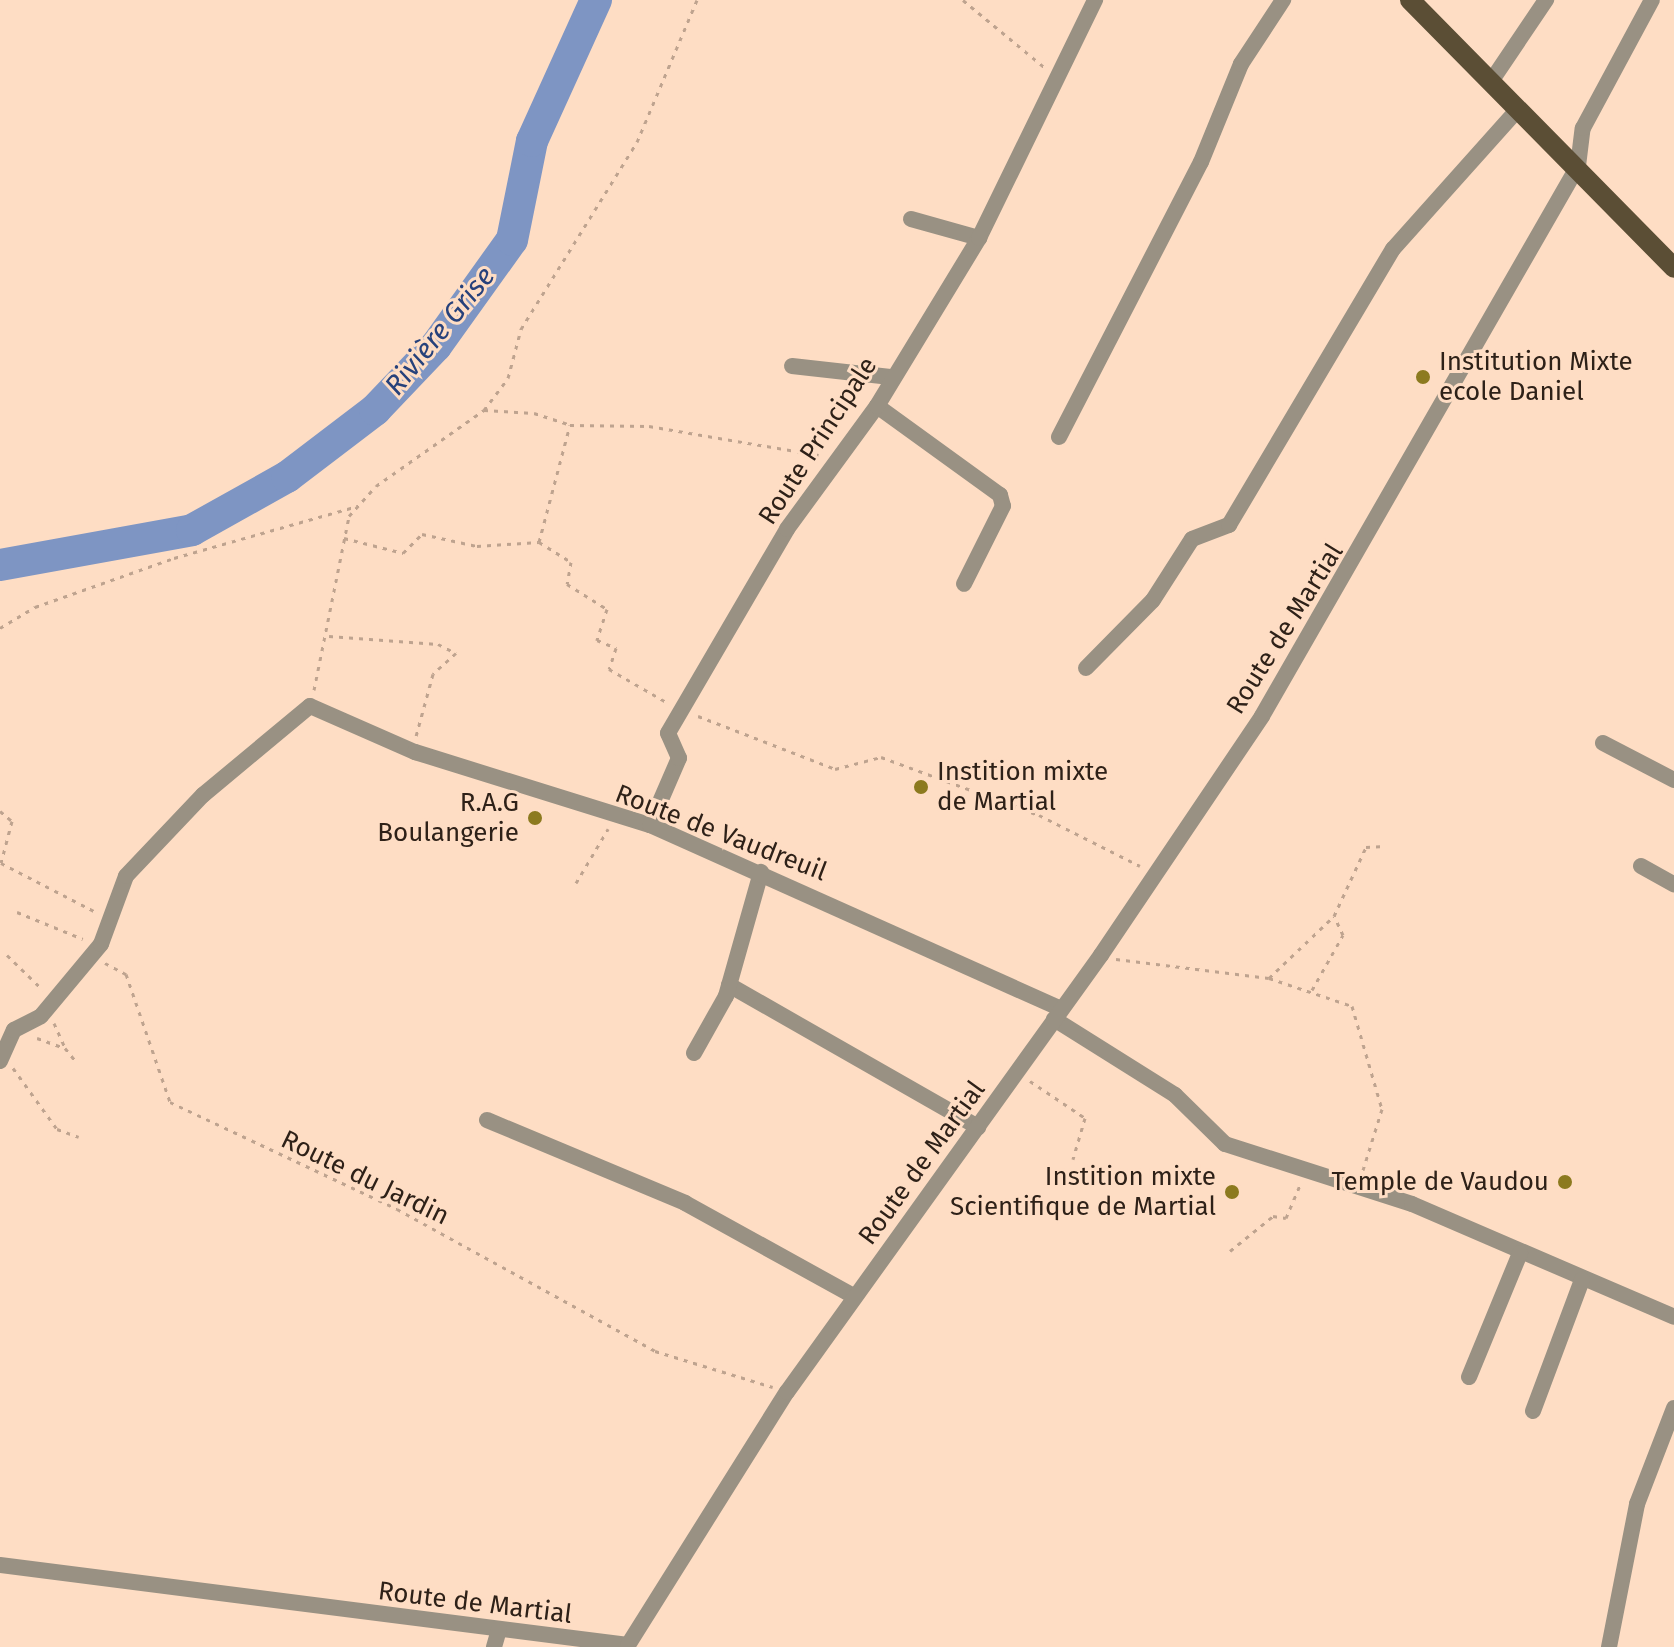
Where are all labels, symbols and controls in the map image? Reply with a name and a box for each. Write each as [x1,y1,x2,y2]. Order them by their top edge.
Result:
water label: Rivière Grise [378,260,502,402]
place label: Institution Mixte ecole Daniel [1439,346,1633,408]
street label: Route Principale [752,351,884,531]
marker: Institution Mixte ecole Daniel [1414,368,1432,386]
street label: Route de Martial [1220,538,1350,720]
place label: Instition mixte de Martial [937,756,1108,818]
street label: Route de Vaudreuil [611,778,831,888]
marker: Instition mixte de Martial [912,778,930,796]
place label: R.A.G Boulangerie [377,787,519,848]
marker: R.A.G Boulangerie [526,809,544,827]
street label: Route de Martial [852,1075,992,1251]
street label: Route du Jardin [276,1124,454,1232]
place label: Instition mixte Scientifique de Martial [950,1161,1216,1222]
place label: Temple de Vaudou [1331,1166,1549,1198]
marker: Temple de Vaudou [1556,1173,1574,1191]
marker: Instition mixte Scientifique de Martial [1223,1183,1241,1201]
street label: Route de Martial [376,1576,574,1630]

